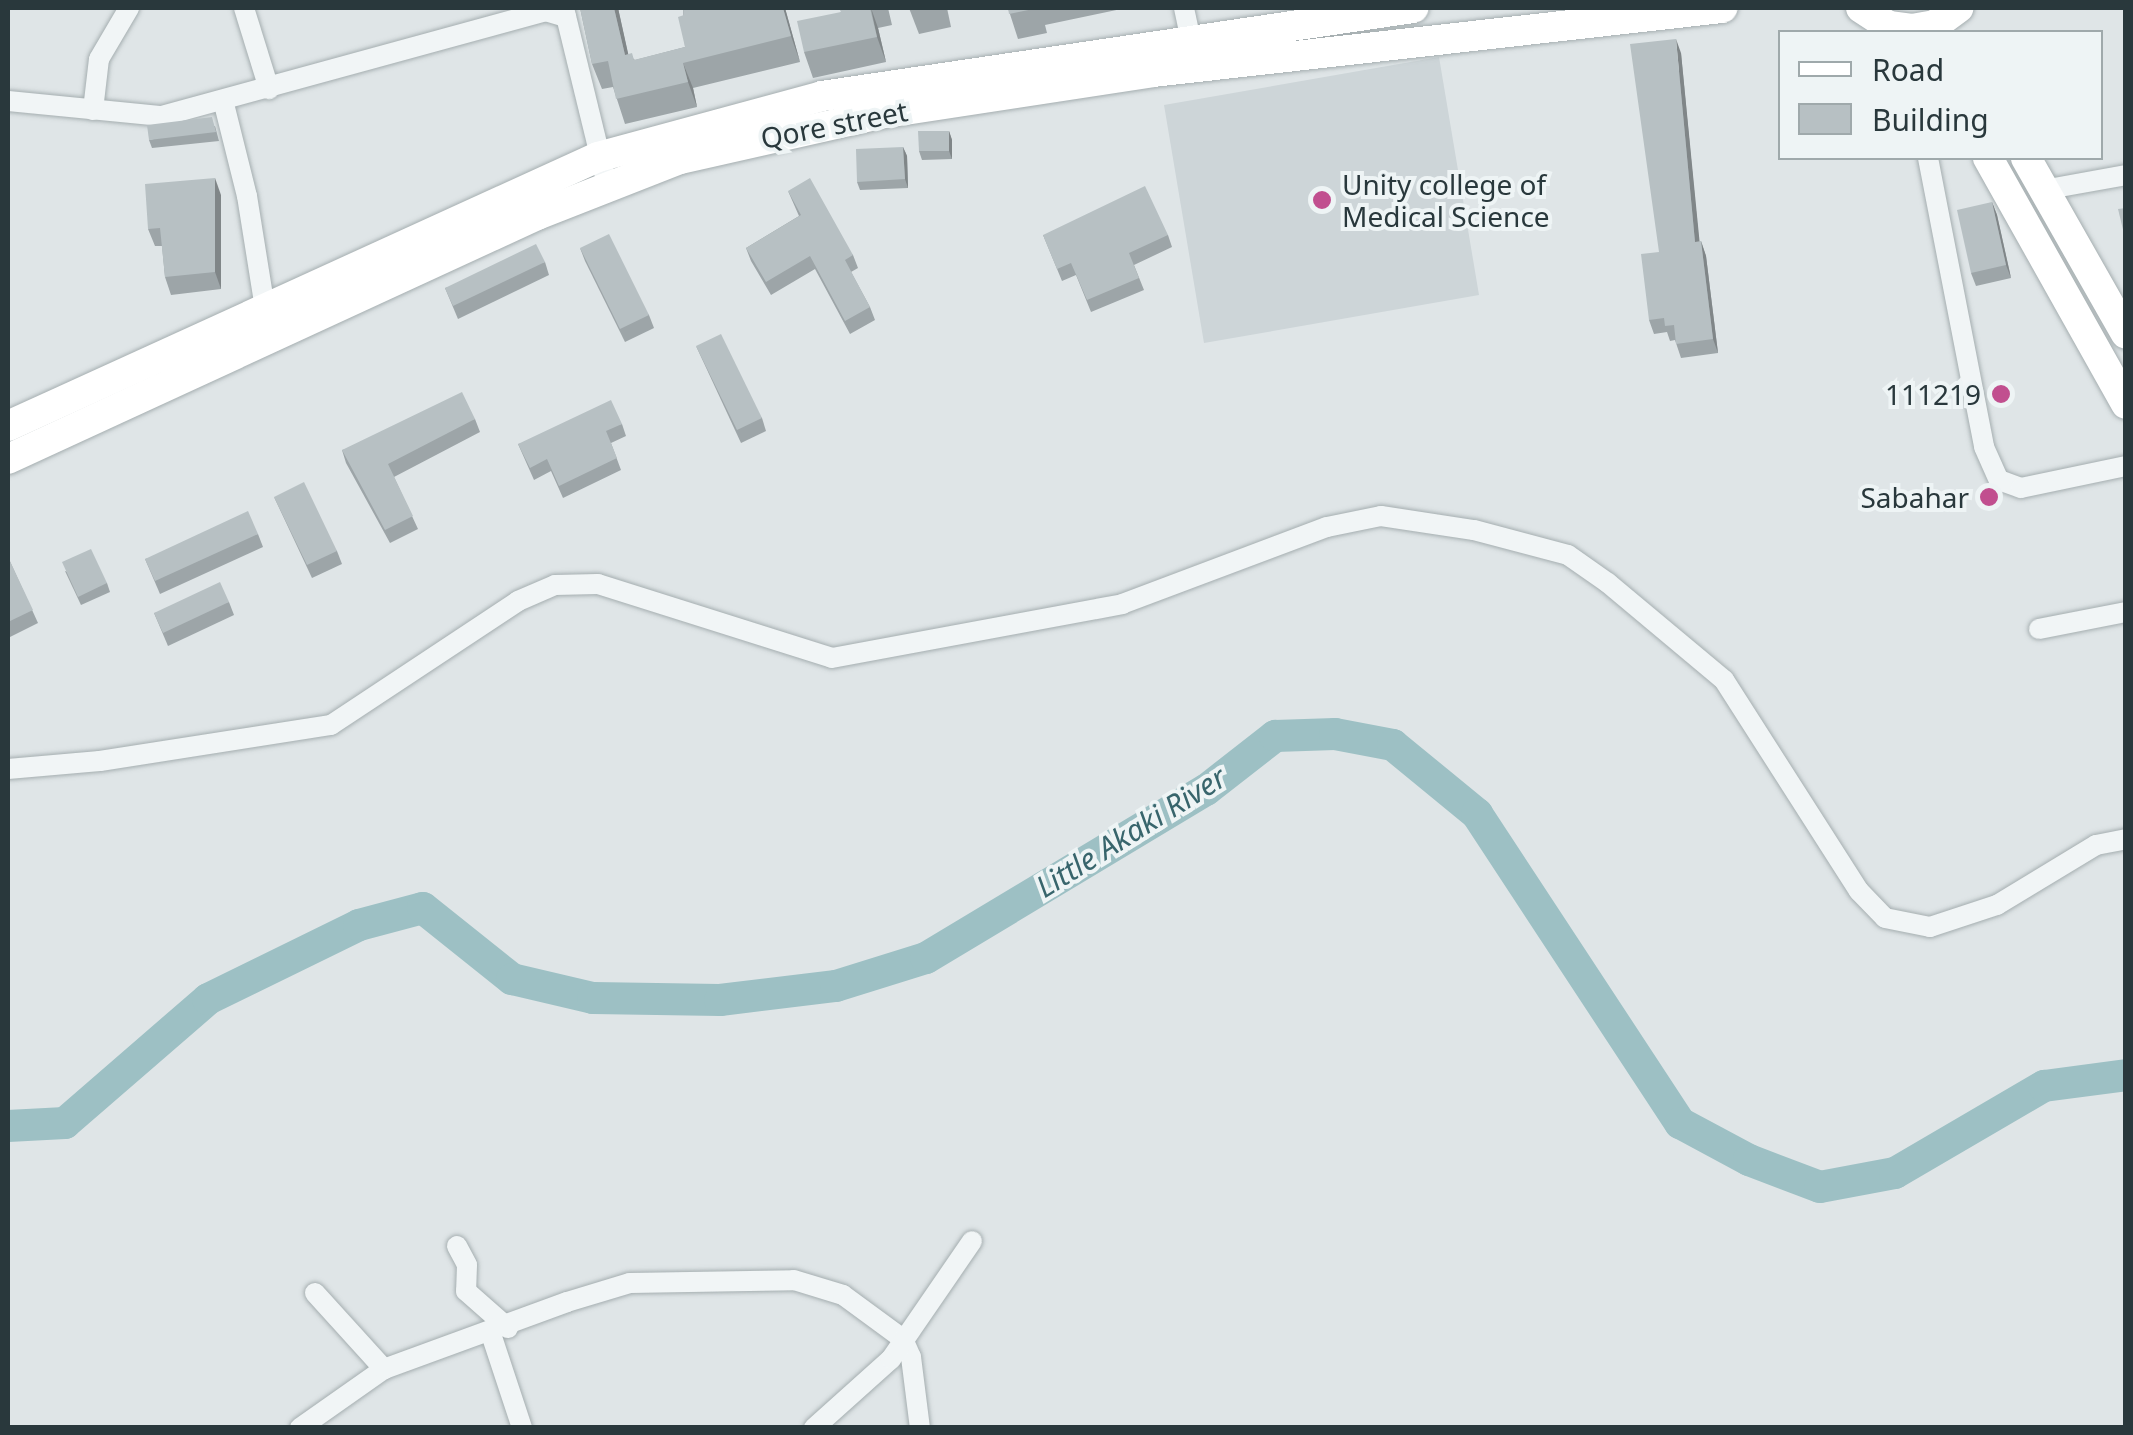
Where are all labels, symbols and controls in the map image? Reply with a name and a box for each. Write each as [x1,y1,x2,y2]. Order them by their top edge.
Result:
legend [1778,30,2103,160]
text: Road [1872,49,1944,90]
street label: Qore street [758,93,910,155]
text: Building [1872,99,1989,140]
place label: Unity college of Medical Science [1342,167,1550,233]
marker: Unity college of Medical Science [1311,189,1333,211]
place label: 111219 [1885,377,1981,411]
marker: 111219 [1990,383,2012,405]
place label: Sabahar [1860,480,1969,514]
marker: Sabahar [1978,486,2000,508]
water label: Little Akaki River [1029,759,1233,905]

